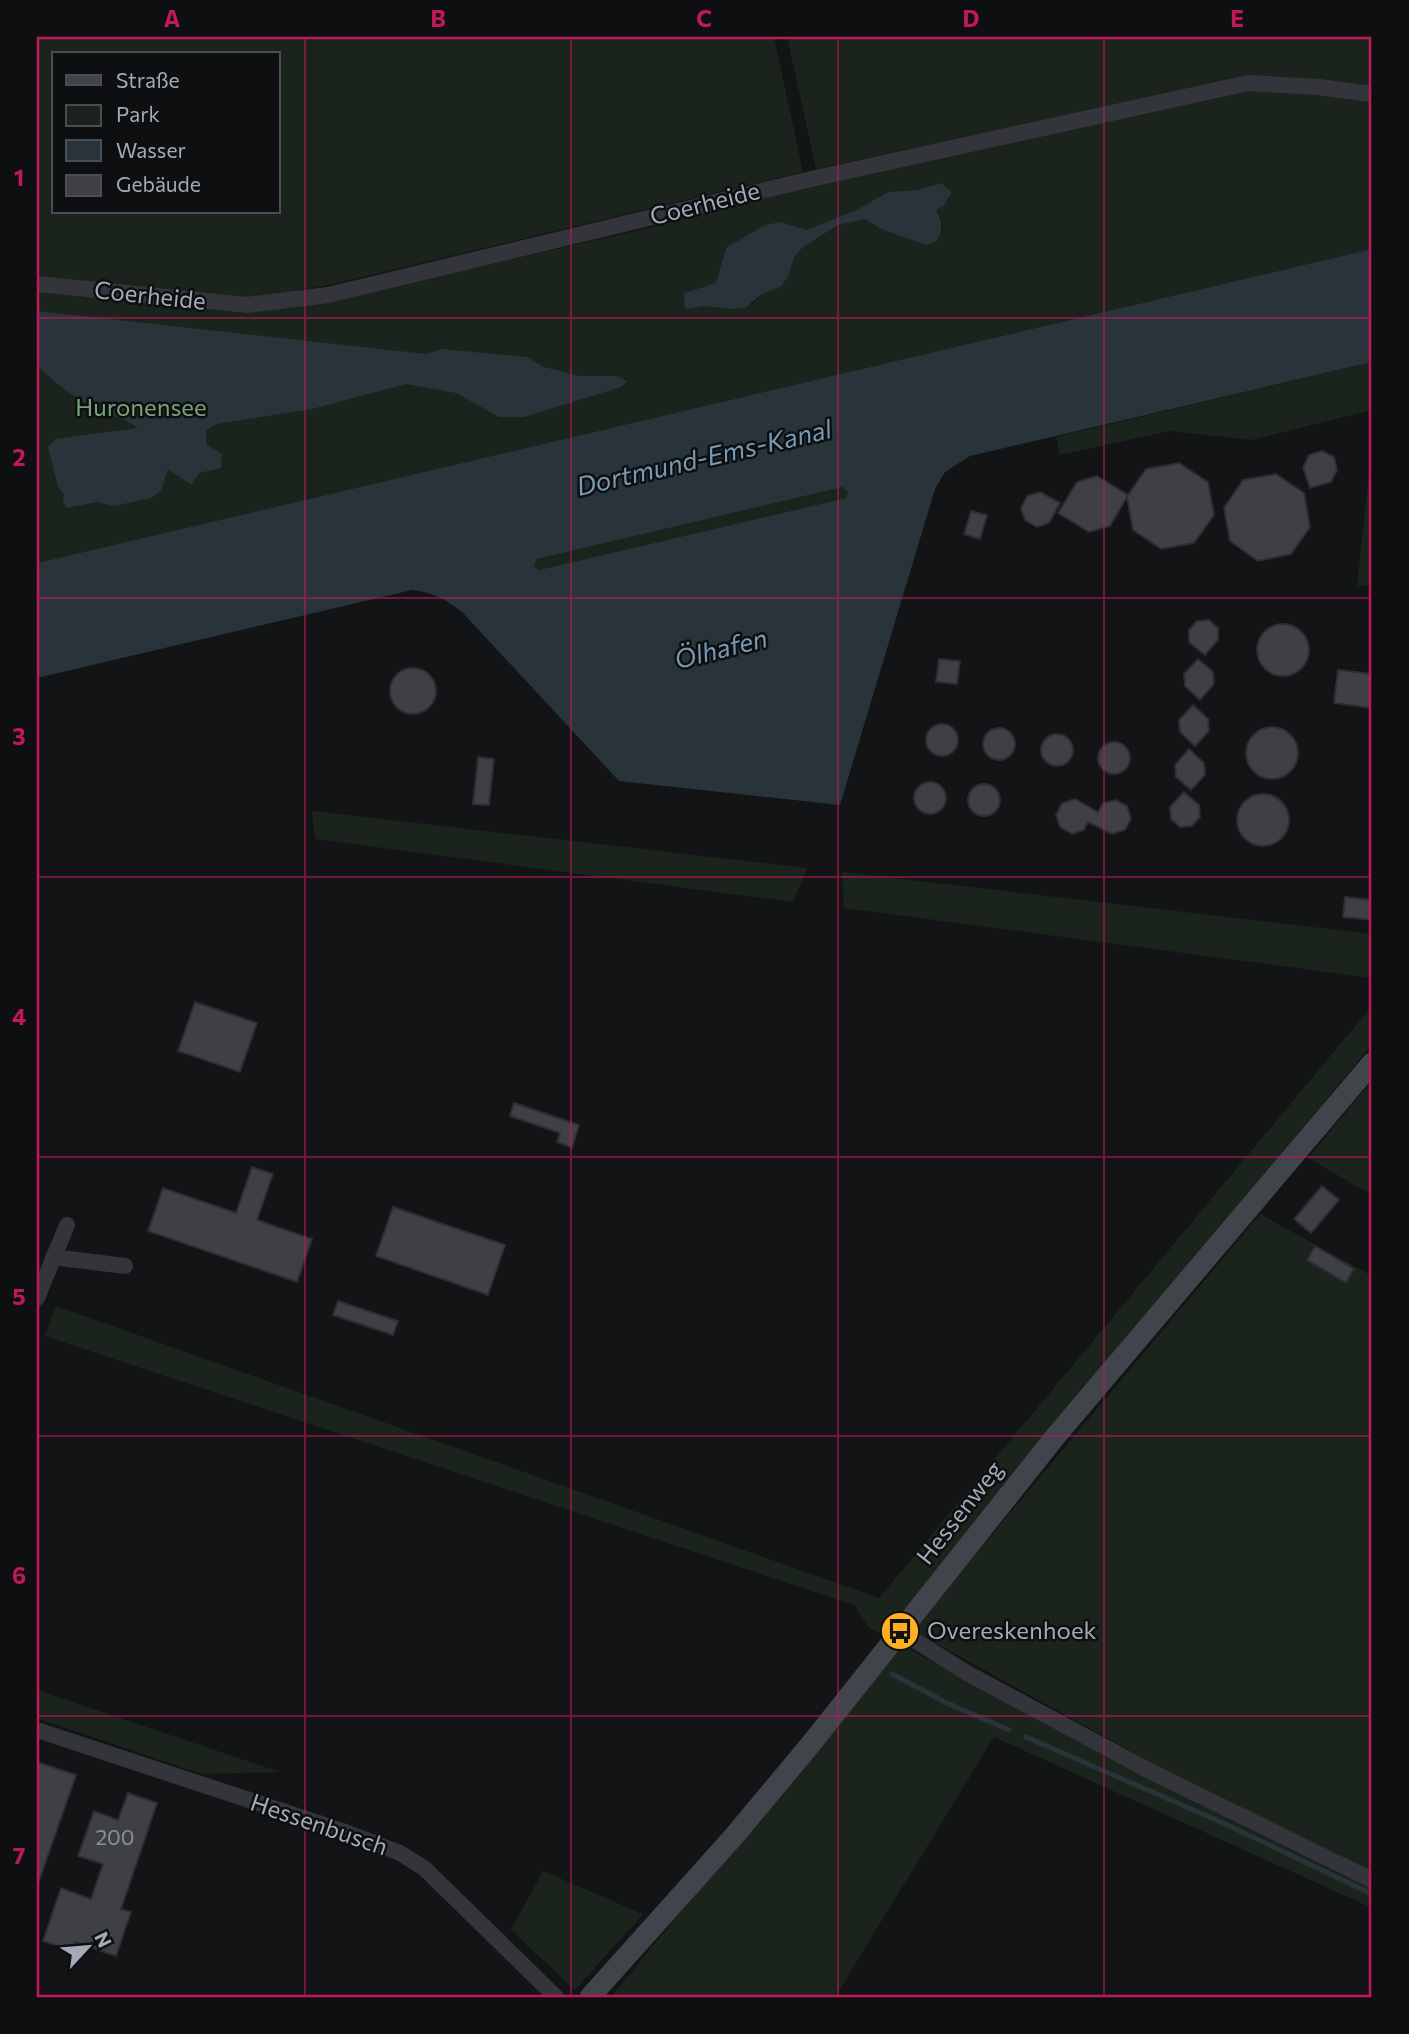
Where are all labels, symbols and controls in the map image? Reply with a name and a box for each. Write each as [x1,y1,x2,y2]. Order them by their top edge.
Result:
text: A [164,4,181,32]
text: B [430,4,446,32]
text: C [696,4,712,32]
text: D [963,4,980,32]
text: E [1230,4,1244,32]
legend [52,52,280,214]
text: Straße [116,67,180,92]
text: Park [116,101,160,126]
text: Wasser [116,137,186,162]
text: 1 [14,163,24,191]
text: Gebäude [116,171,201,196]
street label: Coerheide [647,175,763,230]
street label: Coerheide [93,274,207,315]
park label: Huronensee [75,392,207,421]
water label: Dortmund-Ems-Kanal [573,412,836,501]
text: 2 [12,443,26,471]
water label: Ölhafen [671,621,770,674]
text: 3 [12,722,26,750]
text: 4 [12,1002,26,1030]
text: 5 [12,1282,26,1310]
street label: Hessenweg [910,1455,1008,1569]
text: 6 [12,1561,26,1589]
bus stop icon: Overeskenhoek [879,1610,921,1652]
place label: Overeskenhoek [927,1615,1097,1644]
street label: Hessenbusch [247,1787,392,1861]
house number: 200 [96,1824,135,1849]
text: 7 [13,1841,25,1869]
north arrow [52,1912,122,1982]
text: N [90,1928,117,1951]

